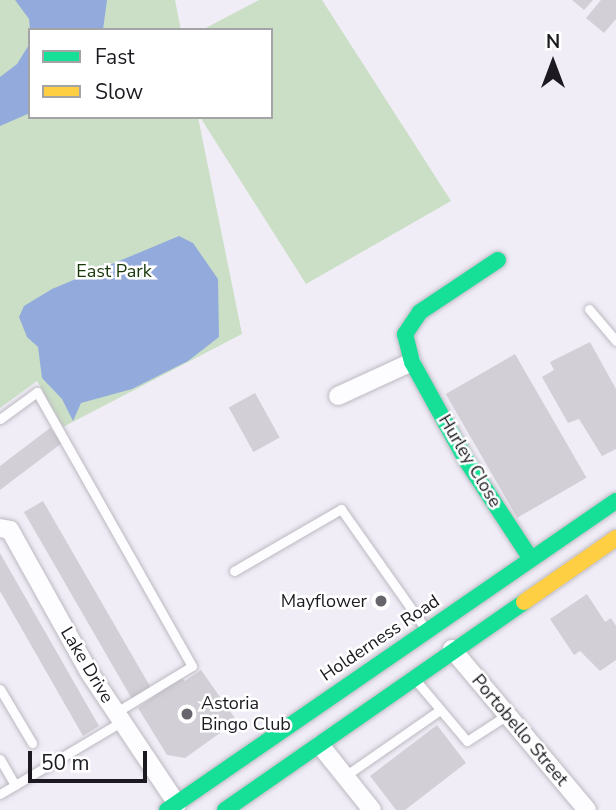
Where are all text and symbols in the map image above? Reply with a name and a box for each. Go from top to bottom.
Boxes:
legend [28,28,273,119]
north arrow [518,28,588,98]
text: N [546,29,560,55]
text: Fast [95,43,135,71]
text: Slow [95,78,143,106]
park label: East Park [76,260,152,282]
street label: Hurley Close [434,411,506,511]
place label: Mayflower [281,590,367,612]
street label: Holderness Road [316,590,444,686]
marker: Mayflower [373,593,389,609]
street label: Lake Drive [56,623,118,707]
street label: Portobello Street [467,670,573,790]
place label: Astoria Bingo Club [201,693,291,736]
marker: Astoria Bingo Club [179,706,195,722]
scale bar [32,736,150,780]
text: 50 m [41,749,90,777]

